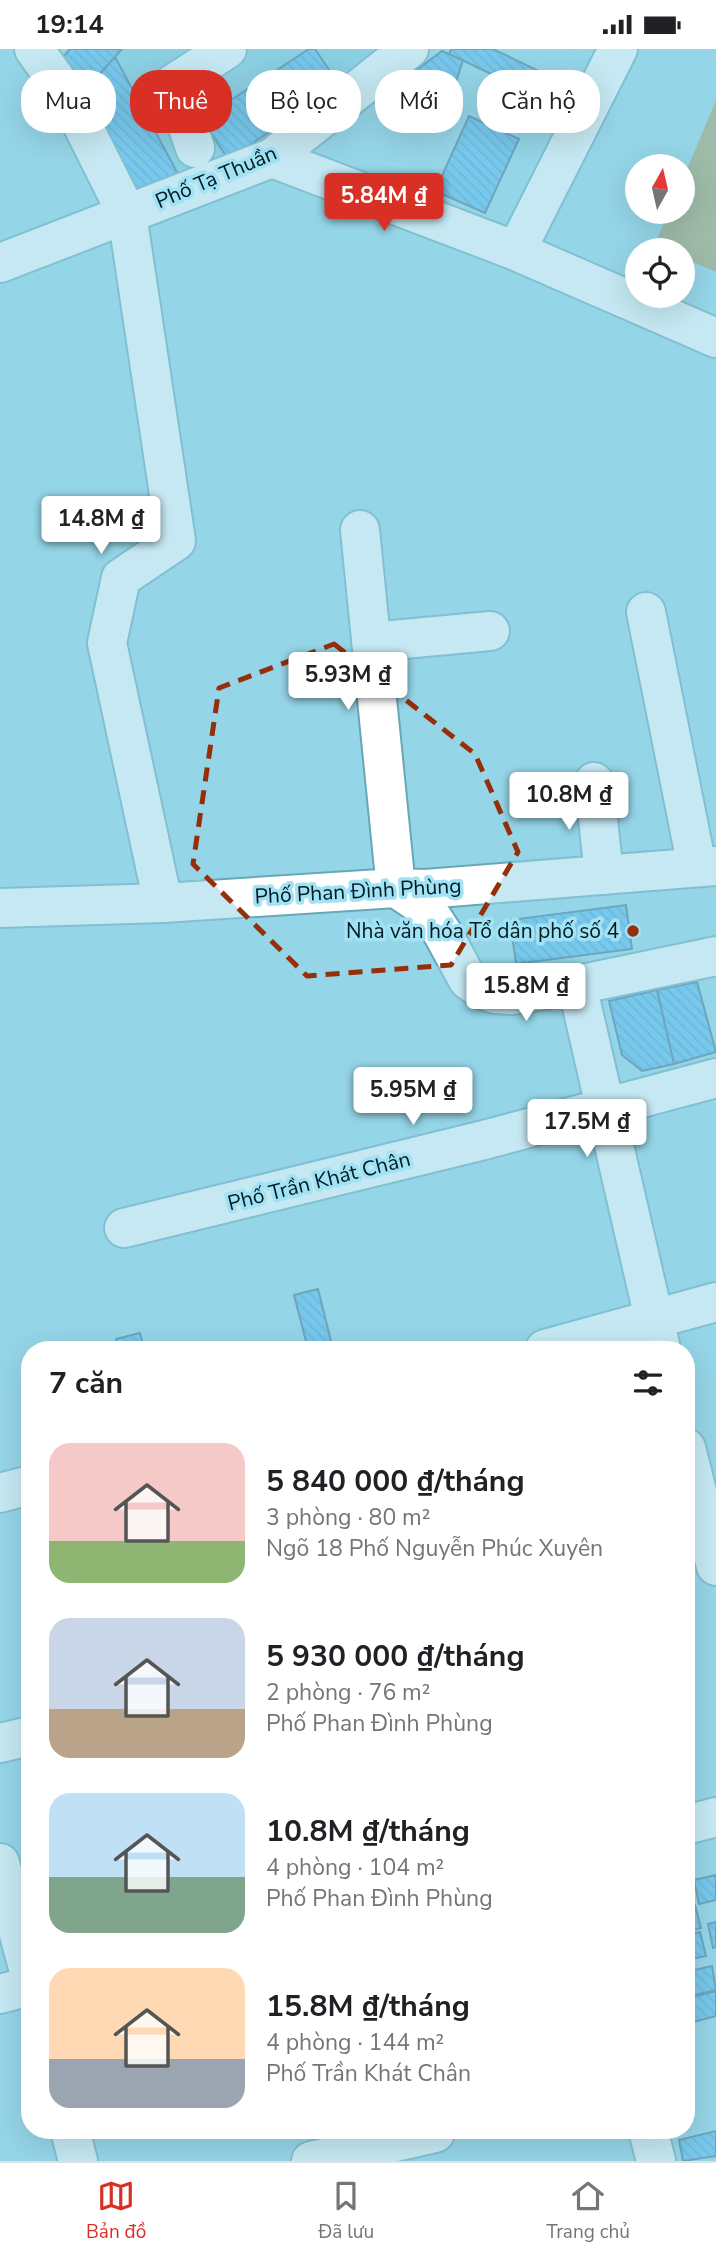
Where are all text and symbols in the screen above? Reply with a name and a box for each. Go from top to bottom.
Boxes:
text: 19:14 [35,7,104,42]
chip: Mua [21,70,116,133]
chip: Thuê [130,70,232,133]
chip: Bộ lọc [246,70,361,133]
chip: Mới [375,70,463,133]
chip: Căn hộ [477,70,600,133]
street label: Phố Tạ Thuần [151,139,281,215]
north arrow [625,154,695,224]
map controls [625,154,695,308]
pin: 5.84M ₫ [319,173,449,233]
text: 5.84M ₫ [340,180,428,211]
button: locate [625,238,695,308]
pin: 14.8M ₫ [36,497,166,556]
text: 14.8M ₫ [57,503,145,534]
pin: 5.93M ₫ [283,653,413,712]
text: 5.93M ₫ [304,659,392,690]
pin: 10.8M ₫ [504,773,634,832]
text: 10.8M ₫ [525,779,613,810]
street label: Phố Phan Đình Phùng [254,872,462,910]
place label: Nhà văn hóa Tổ dân phố số 4 [346,917,619,945]
marker: Nhà văn hóa Tổ dân phố số 4 [625,923,641,939]
pin: 15.8M ₫ [461,963,591,1023]
text: 15.8M ₫ [482,970,570,1001]
pin: 5.95M ₫ [348,1067,478,1127]
text: 5.95M ₫ [369,1074,457,1105]
pin: 17.5M ₫ [522,1099,652,1159]
text: 17.5M ₫ [543,1106,631,1137]
street label: Phố Trần Khát Chân [225,1145,413,1217]
text: 7 căn [49,1363,123,1404]
icon: filters [629,1364,667,1402]
text: 5 840 000 ₫/tháng [266,1461,525,1502]
icon: home [105,1471,189,1555]
text: 3 phòng · 80 m² [266,1502,431,1533]
text: Ngõ 18 Phố Nguyễn Phúc Xuyên [266,1533,603,1564]
text: 5 930 000 ₫/tháng [266,1636,525,1677]
icon: home [105,1646,189,1730]
text: 2 phòng · 76 m² [266,1677,431,1708]
text: Phố Phan Đình Phùng [266,1708,493,1739]
text: 10.8M ₫/tháng [266,1811,470,1852]
icon: home [105,1821,189,1905]
text: 4 phòng · 104 m² [266,1852,444,1883]
text: Phố Phan Đình Phùng [266,1883,493,1914]
text: 15.8M ₫/tháng [266,1986,470,2027]
icon: home [105,1996,189,2080]
text: 4 phòng · 144 m² [266,2027,444,2058]
text: Phố Trần Khát Chân [266,2058,471,2089]
tab: Bản đồ [86,2177,146,2245]
tab: Đã lưu [318,2177,374,2245]
tab: Trang chủ [546,2177,630,2245]

